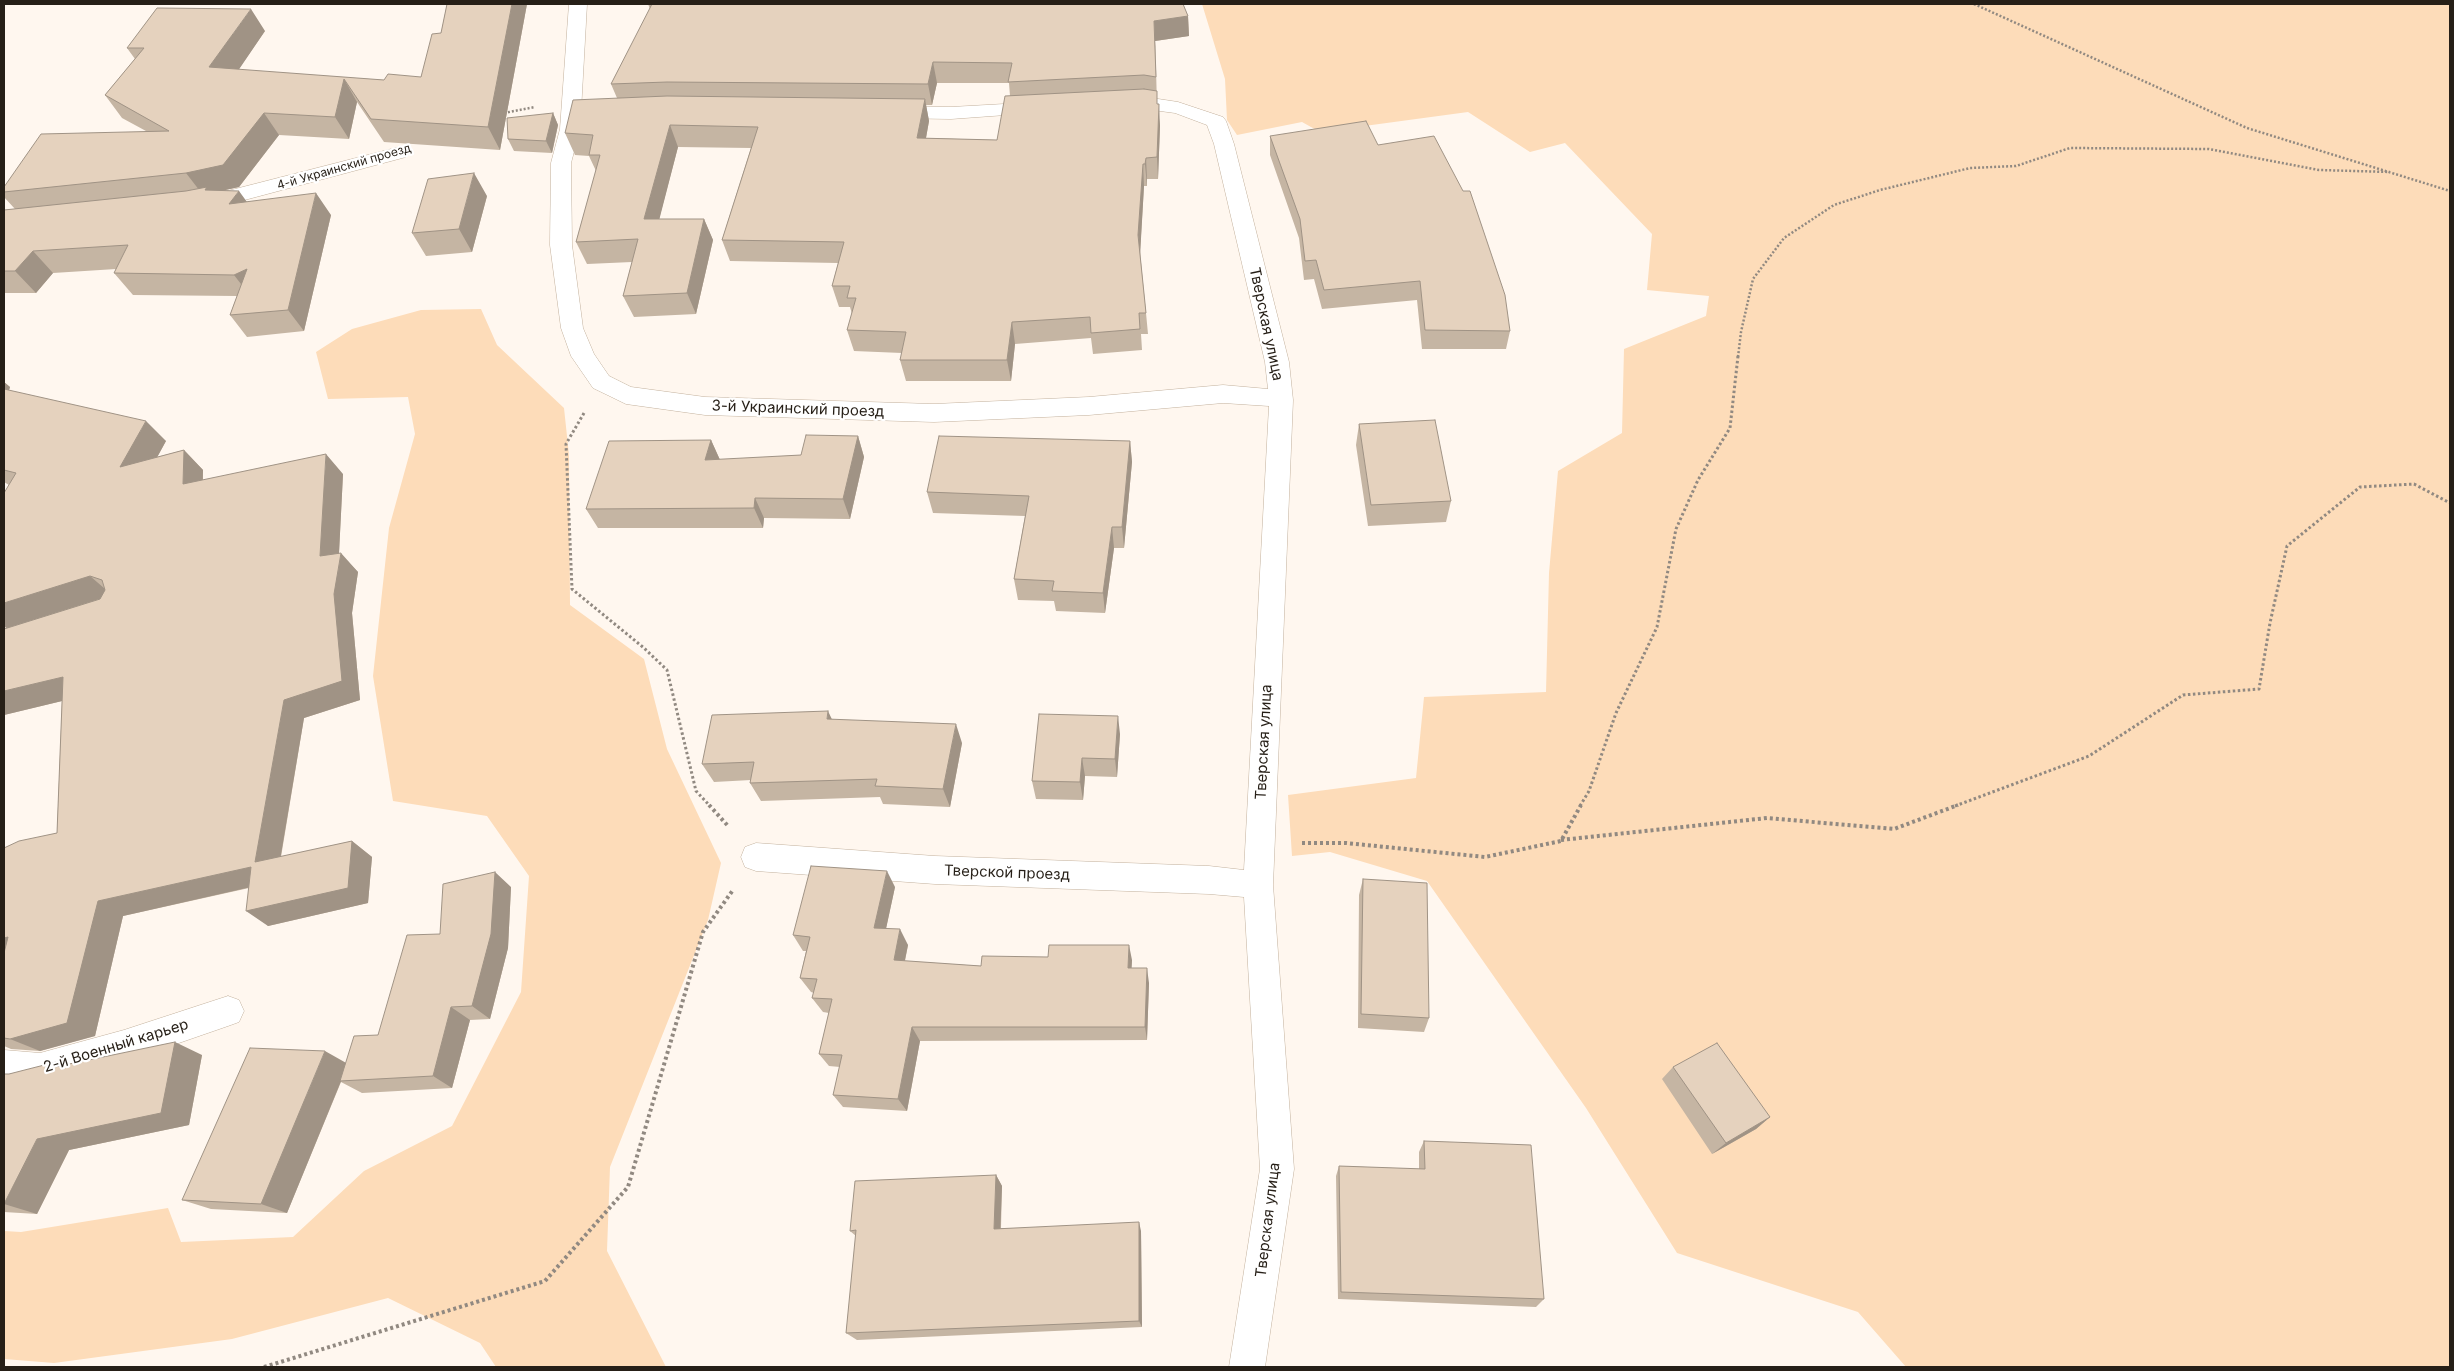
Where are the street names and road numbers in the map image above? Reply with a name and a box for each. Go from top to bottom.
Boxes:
street label: 4-й Украинский проезд [275,141,413,193]
street label: Тверская улица [1245,266,1287,382]
street label: 3-й Украинский проезд [711,397,885,421]
street label: Тверская улица [1252,684,1276,800]
street label: Тверской проезд [944,862,1070,884]
street label: 2-й Военный карьер [41,1015,191,1077]
street label: Тверская улица [1252,1162,1284,1278]

